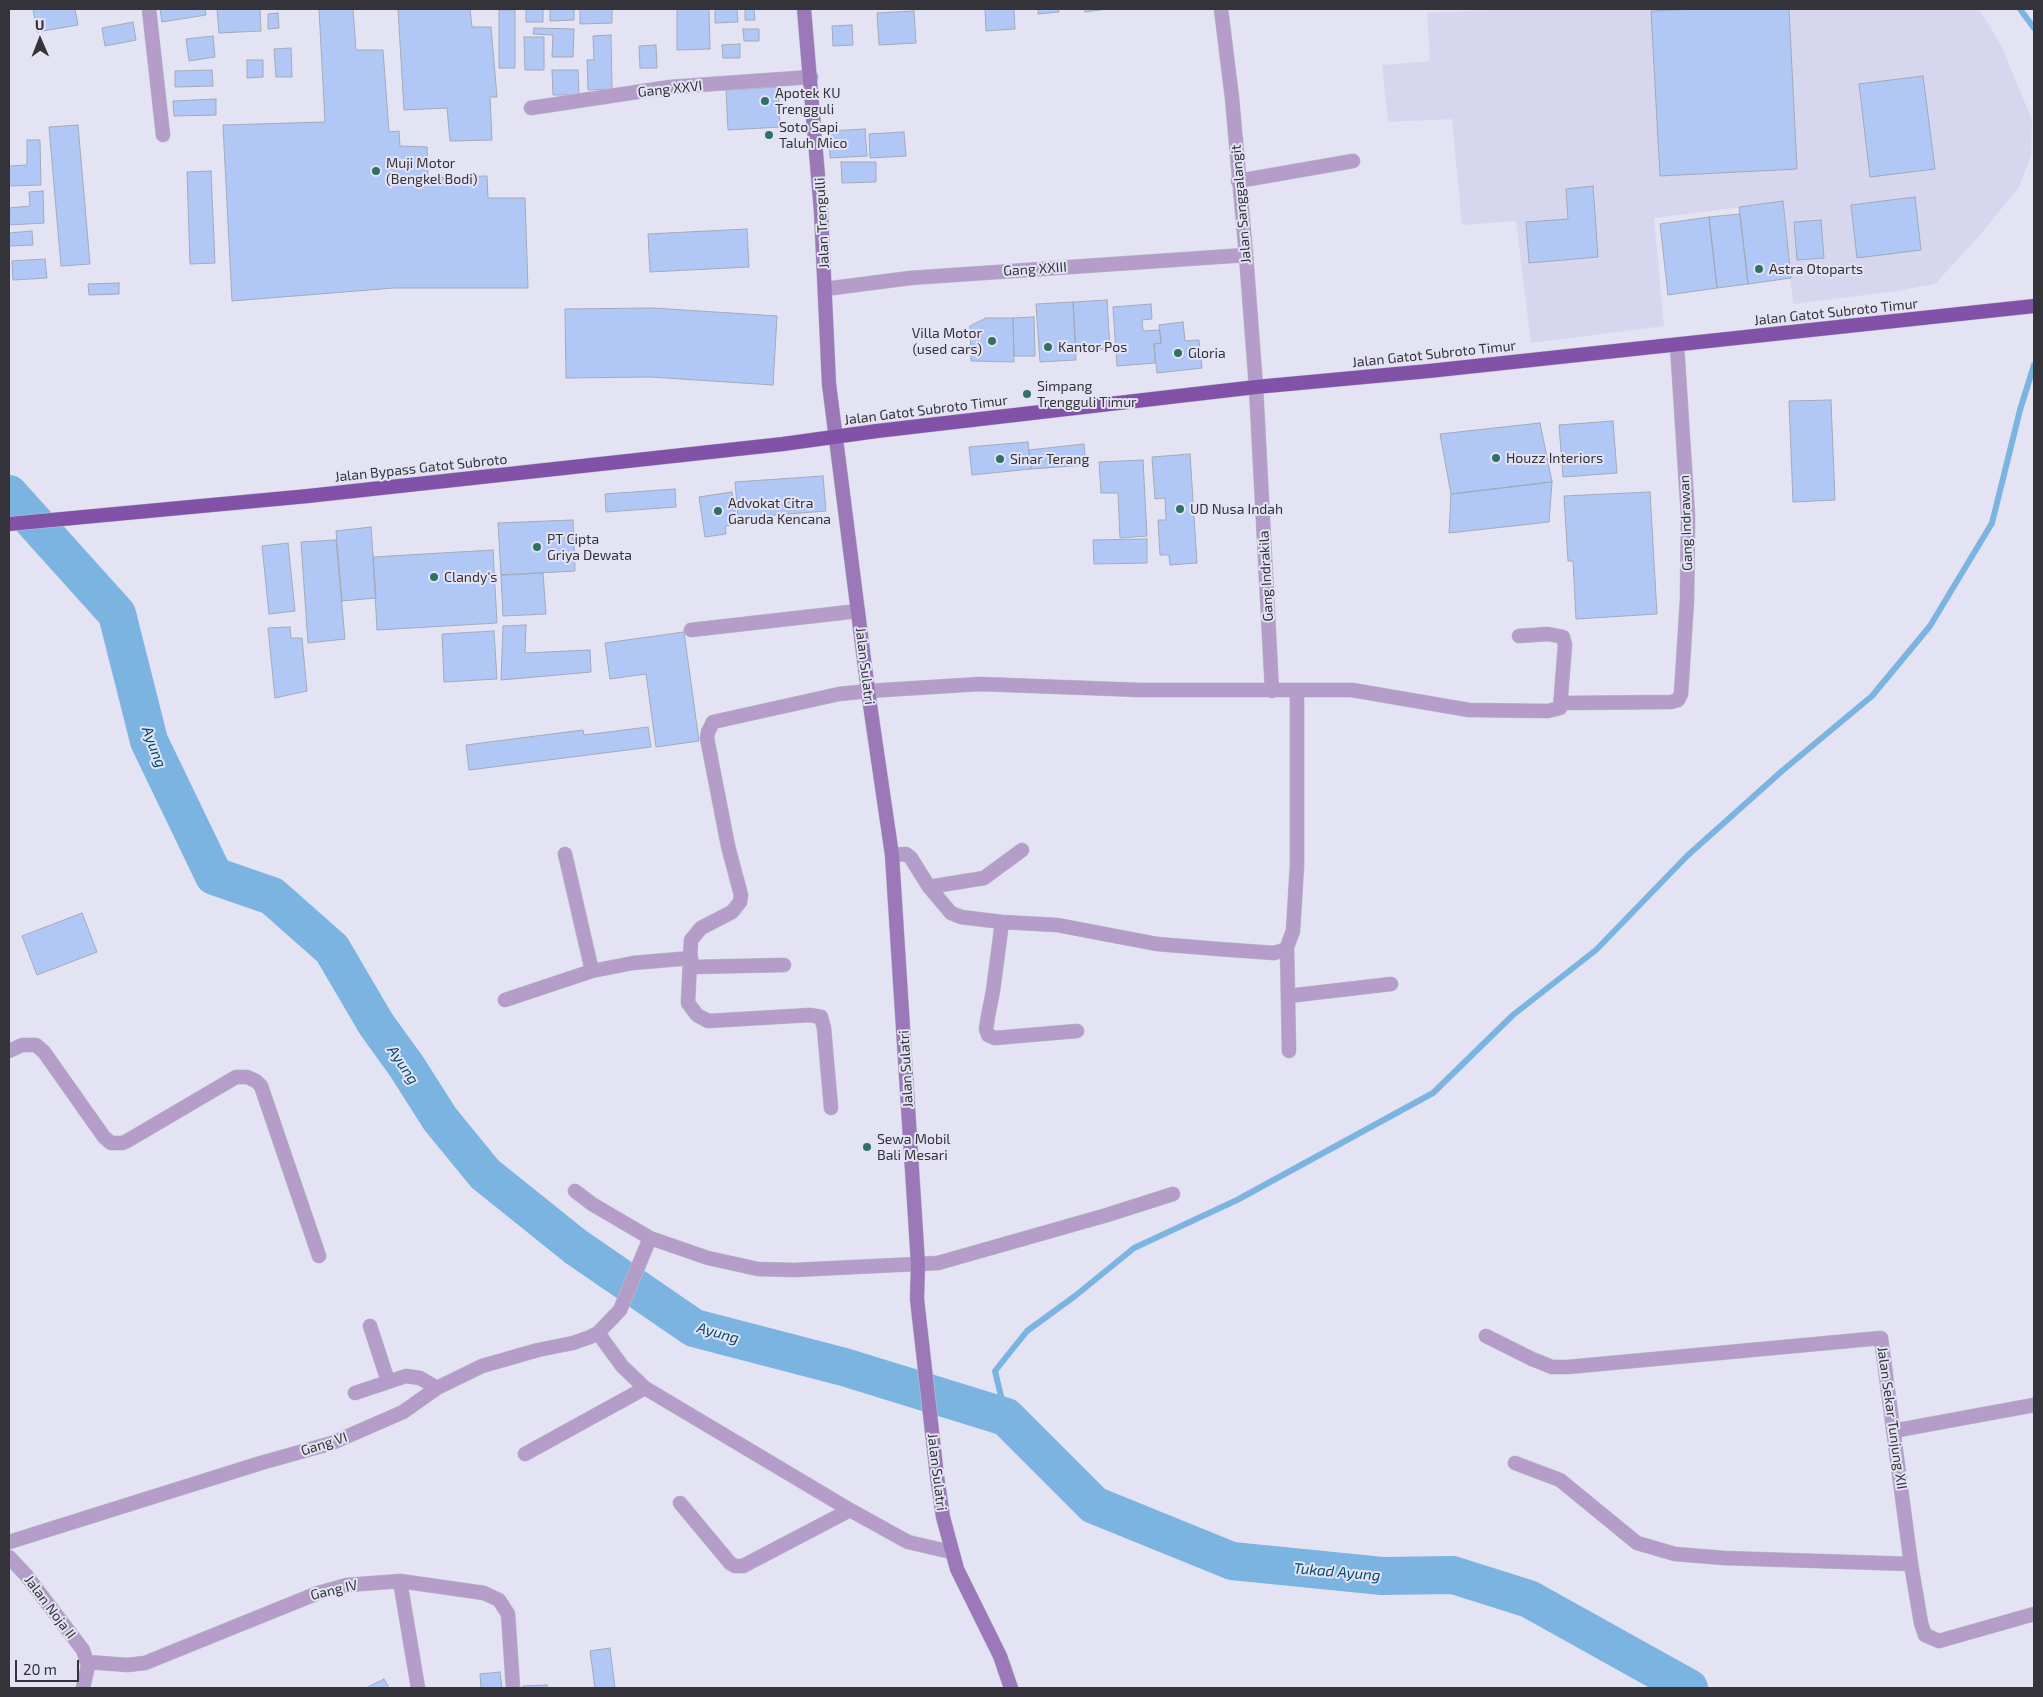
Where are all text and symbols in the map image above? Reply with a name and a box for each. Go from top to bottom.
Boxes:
north arrow [15,15,65,65]
text: U [35,16,45,33]
street label: Gang XXVI [637,77,703,101]
place label: Apotek KU Trengguli [775,85,840,118]
marker: Apotek KU Trengguli [759,95,771,107]
place label: Soto Sapi Taluh Mico [779,119,847,152]
marker: Soto Sapi Taluh Mico [763,129,775,141]
street label: Jalan Sanggalangit [1227,144,1255,264]
place label: Muji Motor (Bengkel Bodi) [386,155,477,188]
marker: Muji Motor (Bengkel Bodi) [370,165,382,177]
street label: Jalan Trengulli [811,177,833,269]
street label: Gang XXIII [1003,258,1067,280]
place label: Astra Otoparts [1769,261,1863,277]
marker: Astra Otoparts [1753,263,1765,275]
street label: Jalan Gatot Subroto Timur [1753,295,1919,329]
place label: Villa Motor (used cars) [912,325,982,358]
marker: Villa Motor (used cars) [986,335,998,347]
street label: Jalan Gatot Subroto Timur [1351,337,1517,371]
place label: Kantor Pos [1058,339,1127,355]
marker: Kantor Pos [1042,341,1054,353]
place label: Gloria [1188,345,1226,361]
marker: Gloria [1172,347,1184,359]
place label: Simpang Trengguli Timur [1037,378,1137,411]
marker: Simpang Trengguli Timur [1021,388,1033,400]
street label: Jalan Gatot Subroto Timur [843,392,1009,428]
place label: Houzz Interiors [1506,450,1603,466]
street label: Jalan Bypass Gatot Subroto [334,451,508,485]
place label: Sinar Terang [1010,451,1089,467]
marker: Houzz Interiors [1490,452,1502,464]
marker: Sinar Terang [994,453,1006,465]
street label: Gang Indrawan [1676,475,1696,571]
place label: Advokat Citra Garuda Kencana [728,495,831,528]
place label: UD Nusa Indah [1190,501,1283,517]
marker: UD Nusa Indah [1174,503,1186,515]
marker: Advokat Citra Garuda Kencana [712,505,724,517]
street label: Gang Indrakila [1255,530,1277,622]
place label: PT Cipta Griya Dewata [547,531,632,564]
marker: PT Cipta Griya Dewata [531,541,543,553]
place label: Clandy's [444,569,497,585]
marker: Clandy's [428,571,440,583]
street label: Jalan Sulatri [852,626,878,706]
water label: Ayung [138,724,170,770]
street label: Jalan Sulatri [896,1030,916,1108]
water label: Ayung [384,1042,422,1088]
place label: Sewa Mobil Bali Mesari [877,1131,951,1164]
marker: Sewa Mobil Bali Mesari [861,1141,873,1153]
water label: Ayung [695,1318,741,1348]
street label: Jalan Sekar Tunjung XII [1874,1346,1910,1490]
street label: Gang VI [299,1429,349,1459]
street label: Jalan Sulatri [924,1432,950,1512]
water label: Tukad Ayung [1293,1559,1381,1585]
street label: Jalan Noja II [21,1572,79,1642]
street label: Gang IV [309,1576,359,1604]
scale bar [18,1650,81,1682]
text: 20 m [23,1660,57,1678]

